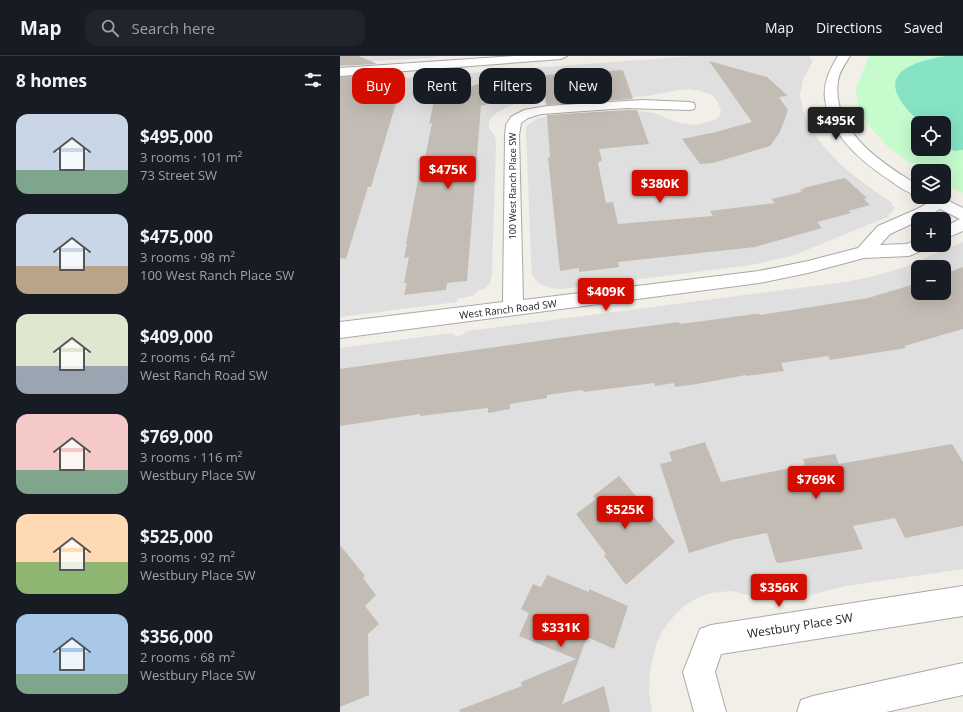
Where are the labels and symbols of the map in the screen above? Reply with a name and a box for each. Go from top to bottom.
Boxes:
pin: $495K [808,107,864,141]
street label: 100 West Ranch Place SW [506,132,519,239]
pin: $475K [420,156,476,190]
pin: $380K [632,170,688,204]
pin: $409K [578,278,634,312]
street label: West Ranch Road SW [458,296,558,322]
pin: $769K [788,466,844,500]
pin: $525K [597,496,653,530]
pin: $356K [751,574,807,608]
street label: Westbury Place SW [746,609,854,642]
pin: $331K [533,614,589,648]

